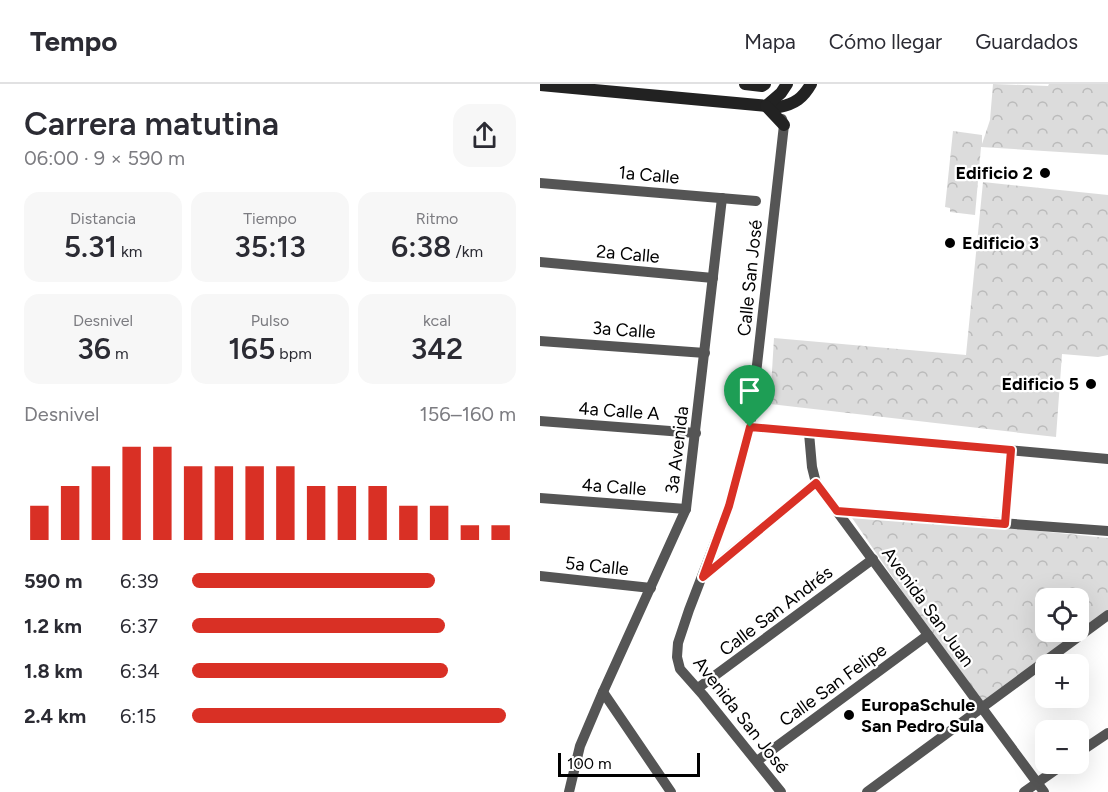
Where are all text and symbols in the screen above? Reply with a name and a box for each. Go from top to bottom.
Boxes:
text: Tempo [30,24,118,58]
text: Mapa [744,29,796,54]
text: Cómo llegar [829,29,942,54]
text: Guardados [975,29,1078,54]
text: Carrera matutina [24,104,279,143]
button: share [453,104,516,167]
text: 06:00 · 9 × 590 m [24,146,185,170]
street label: 1a Calle [618,161,680,189]
place label: Edificio 2 [955,162,1033,184]
marker: Edificio 2 [1038,166,1052,180]
text: Distancia [70,209,136,228]
text: Tiempo [243,209,297,228]
text: Ritmo [416,209,458,228]
street label: Calle San José [733,219,767,337]
text: 5.31 [64,228,117,265]
text: 35:13 [234,228,306,265]
text: 6:38 [391,228,452,265]
place label: Edificio 3 [962,232,1039,254]
marker: Edificio 3 [943,236,957,250]
street label: 2a Calle [595,240,661,268]
text: km [117,242,142,261]
text: /km [452,242,483,261]
text: Desnivel [73,311,133,330]
text: Pulso [251,311,289,330]
text: kcal [423,311,451,330]
street label: 3a Calle [592,317,657,343]
text: 36 [77,330,111,367]
text: 165 [228,330,275,367]
text: 342 [411,330,463,367]
text: m [111,344,129,363]
text: bpm [275,344,312,363]
pin [724,365,775,427]
place label: Edificio 5 [1001,373,1079,395]
icon: arrive [733,374,766,407]
marker: Edificio 5 [1084,377,1098,391]
street label: 4a Calle A [578,397,660,425]
text: Desnivel [24,402,99,426]
text: 156–160 m [420,402,516,426]
street label: 3a Avenida [661,405,693,495]
street label: 4a Calle [581,474,647,500]
street label: Avenida San Juan [877,543,979,671]
street label: 5a Calle [564,552,630,580]
street label: Calle San Andrés [715,561,837,661]
text: 590 m [24,569,82,593]
text: 6:39 [120,569,159,593]
map controls [1035,588,1089,774]
button: locate [1035,588,1089,642]
text: 1.2 km [24,614,82,638]
text: 6:37 [120,614,158,638]
street label: Calle San Felipe [775,639,891,731]
street label: Avenida San José [689,652,793,778]
button: + [1035,654,1089,708]
text: 1.8 km [24,659,83,683]
text: 6:34 [120,659,160,683]
place label: EuropaSchule San Pedro Sula [861,694,984,737]
text: 2.4 km [24,704,86,728]
text: 6:15 [120,704,156,728]
marker: EuropaSchule San Pedro Sula [842,708,856,722]
button: − [1035,720,1089,774]
scale bar [558,750,700,778]
text: 100 m [567,754,612,773]

